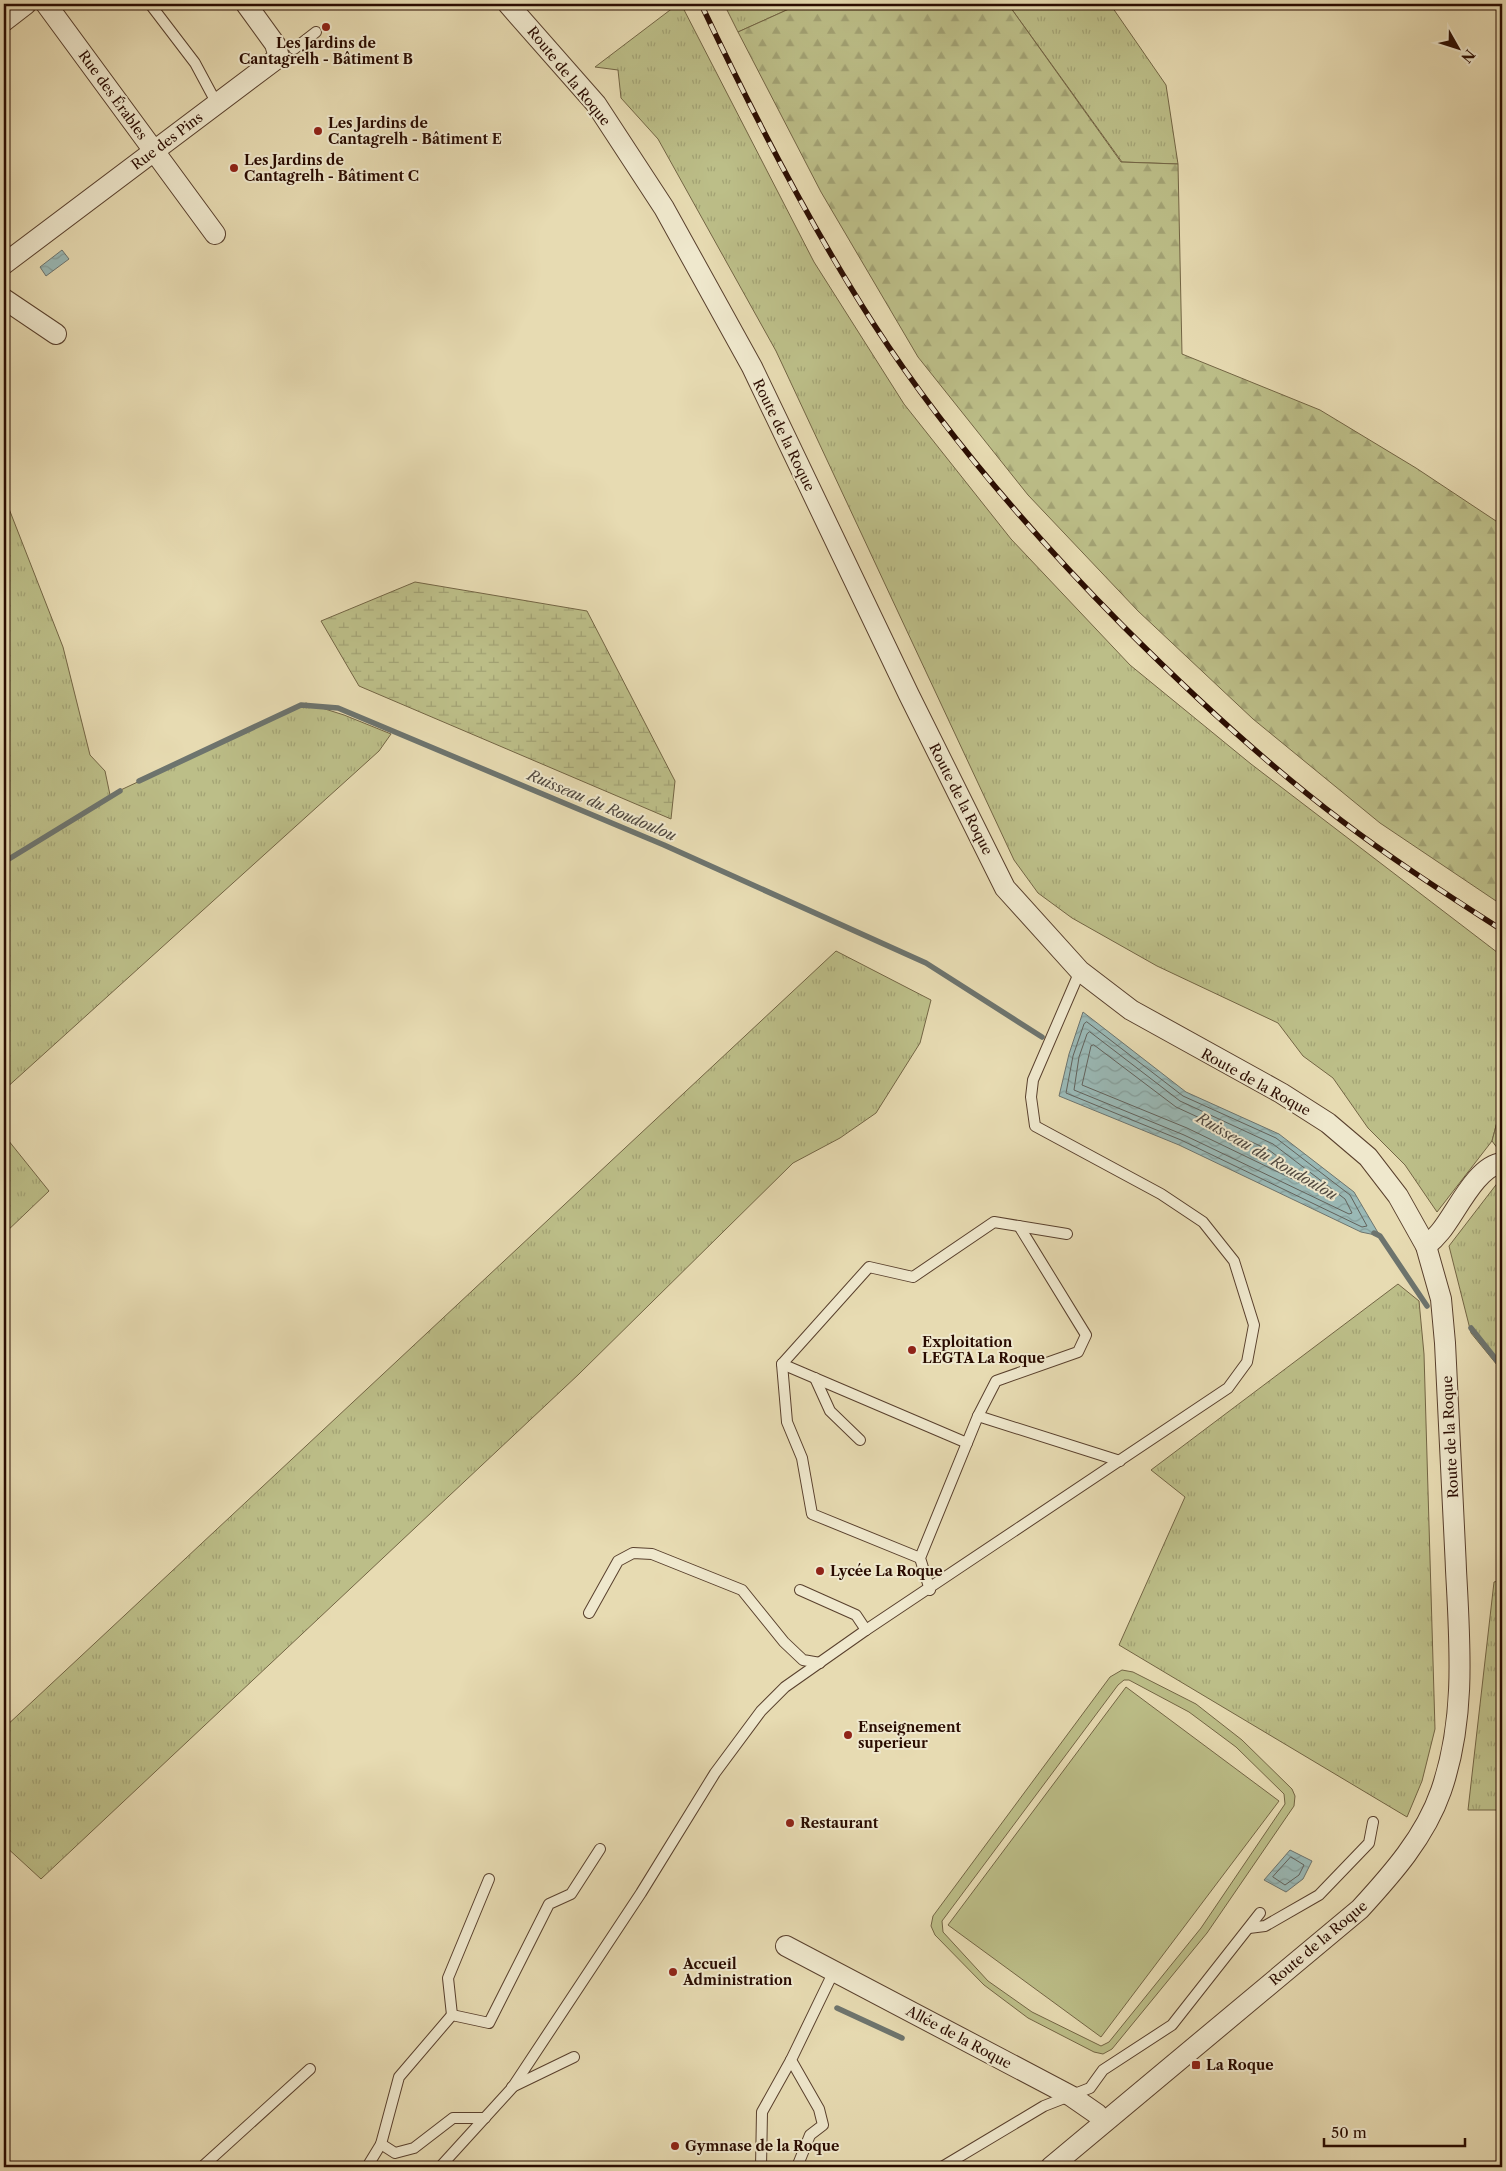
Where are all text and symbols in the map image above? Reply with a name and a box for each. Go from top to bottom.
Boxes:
marker: Les Jardins de Cantagrelh - Bâtiment B [320,21,332,33]
north arrow [1434,22,1484,72]
street label: Route de la Roque [523,23,615,129]
place label: Les Jardins de Cantagrelh - Bâtiment B [239,34,413,68]
text: N [1457,46,1479,67]
street label: Rue des Érables [75,47,151,143]
street label: Rue des Pins [128,108,206,174]
place label: Les Jardins de Cantagrelh - Bâtiment E [328,114,502,148]
marker: Les Jardins de Cantagrelh - Bâtiment E [312,125,324,137]
place label: Les Jardins de Cantagrelh - Bâtiment C [244,151,419,185]
marker: Les Jardins de Cantagrelh - Bâtiment C [228,162,240,174]
street label: Route de la Roque [749,376,819,494]
street label: Route de la Roque [925,740,997,858]
water label: Ruisseau du Roudoulou [524,765,679,845]
street label: Route de la Roque [1198,1044,1314,1120]
water label: Ruisseau du Roudoulou [1192,1107,1341,1204]
place label: Exploitation LEGTA La Roque [922,1333,1045,1367]
marker: Exploitation LEGTA La Roque [906,1344,918,1356]
street label: Route de la Roque [1438,1375,1462,1499]
place label: Lycée La Roque [830,1562,943,1580]
marker: Lycée La Roque [814,1565,826,1577]
place label: Enseignement superieur [858,1718,962,1752]
marker: Enseignement superieur [842,1729,854,1741]
place label: Restaurant [800,1814,879,1832]
marker: Restaurant [784,1817,796,1829]
street label: Route de la Roque [1265,1897,1371,1989]
place label: Accueil Administration [682,1955,793,1989]
marker: Accueil Administration [667,1966,679,1978]
street label: Allée de la Roque [902,2001,1015,2072]
place label: La Roque [1206,2056,1274,2074]
marker: La Roque [1190,2059,1202,2071]
scale bar [1324,2116,1465,2148]
text: 50 m [1331,2123,1367,2142]
place label: Gymnase de la Roque [685,2137,839,2155]
marker: Gymnase de la Roque [669,2140,681,2152]

